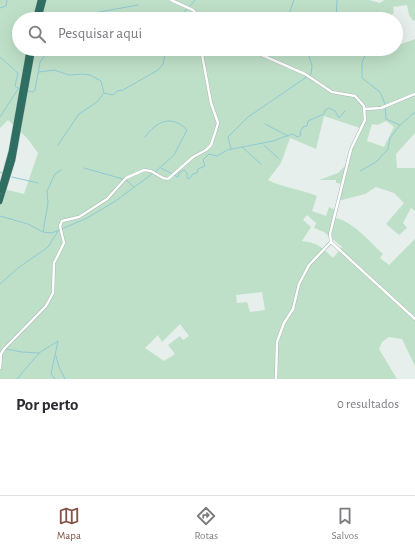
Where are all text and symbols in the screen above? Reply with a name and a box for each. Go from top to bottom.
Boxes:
search box [12,12,403,56]
icon: search [26,23,48,45]
text: Pesquisar aqui [58,26,142,41]
text: Por perto [16,396,79,413]
text: 0 resultados [337,398,399,411]
tab: Mapa [57,505,81,542]
tab: Rotas [194,505,218,542]
tab: Salvos [332,505,358,542]

